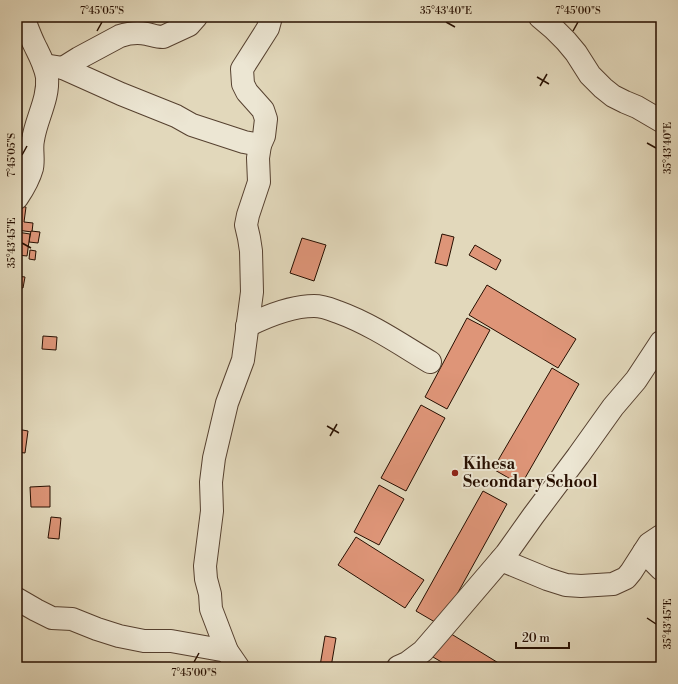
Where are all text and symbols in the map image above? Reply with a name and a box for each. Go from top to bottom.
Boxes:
text: 7°45'05"S [80,5,124,17]
text: 35°43'40"E [420,5,472,17]
text: 7°45'00"S [555,5,601,17]
text: 35°43'40"E [662,122,674,174]
text: 7°45'05"S [6,133,18,177]
text: 35°43'45"E [6,218,18,268]
place label: Kihesa Secondary School [463,454,598,492]
marker: Kihesa Secondary School [450,468,460,478]
text: 35°43'45"E [662,599,674,649]
scale bar [516,624,569,650]
text: 20 m [522,631,550,646]
text: 7°45'00"S [171,667,217,679]

